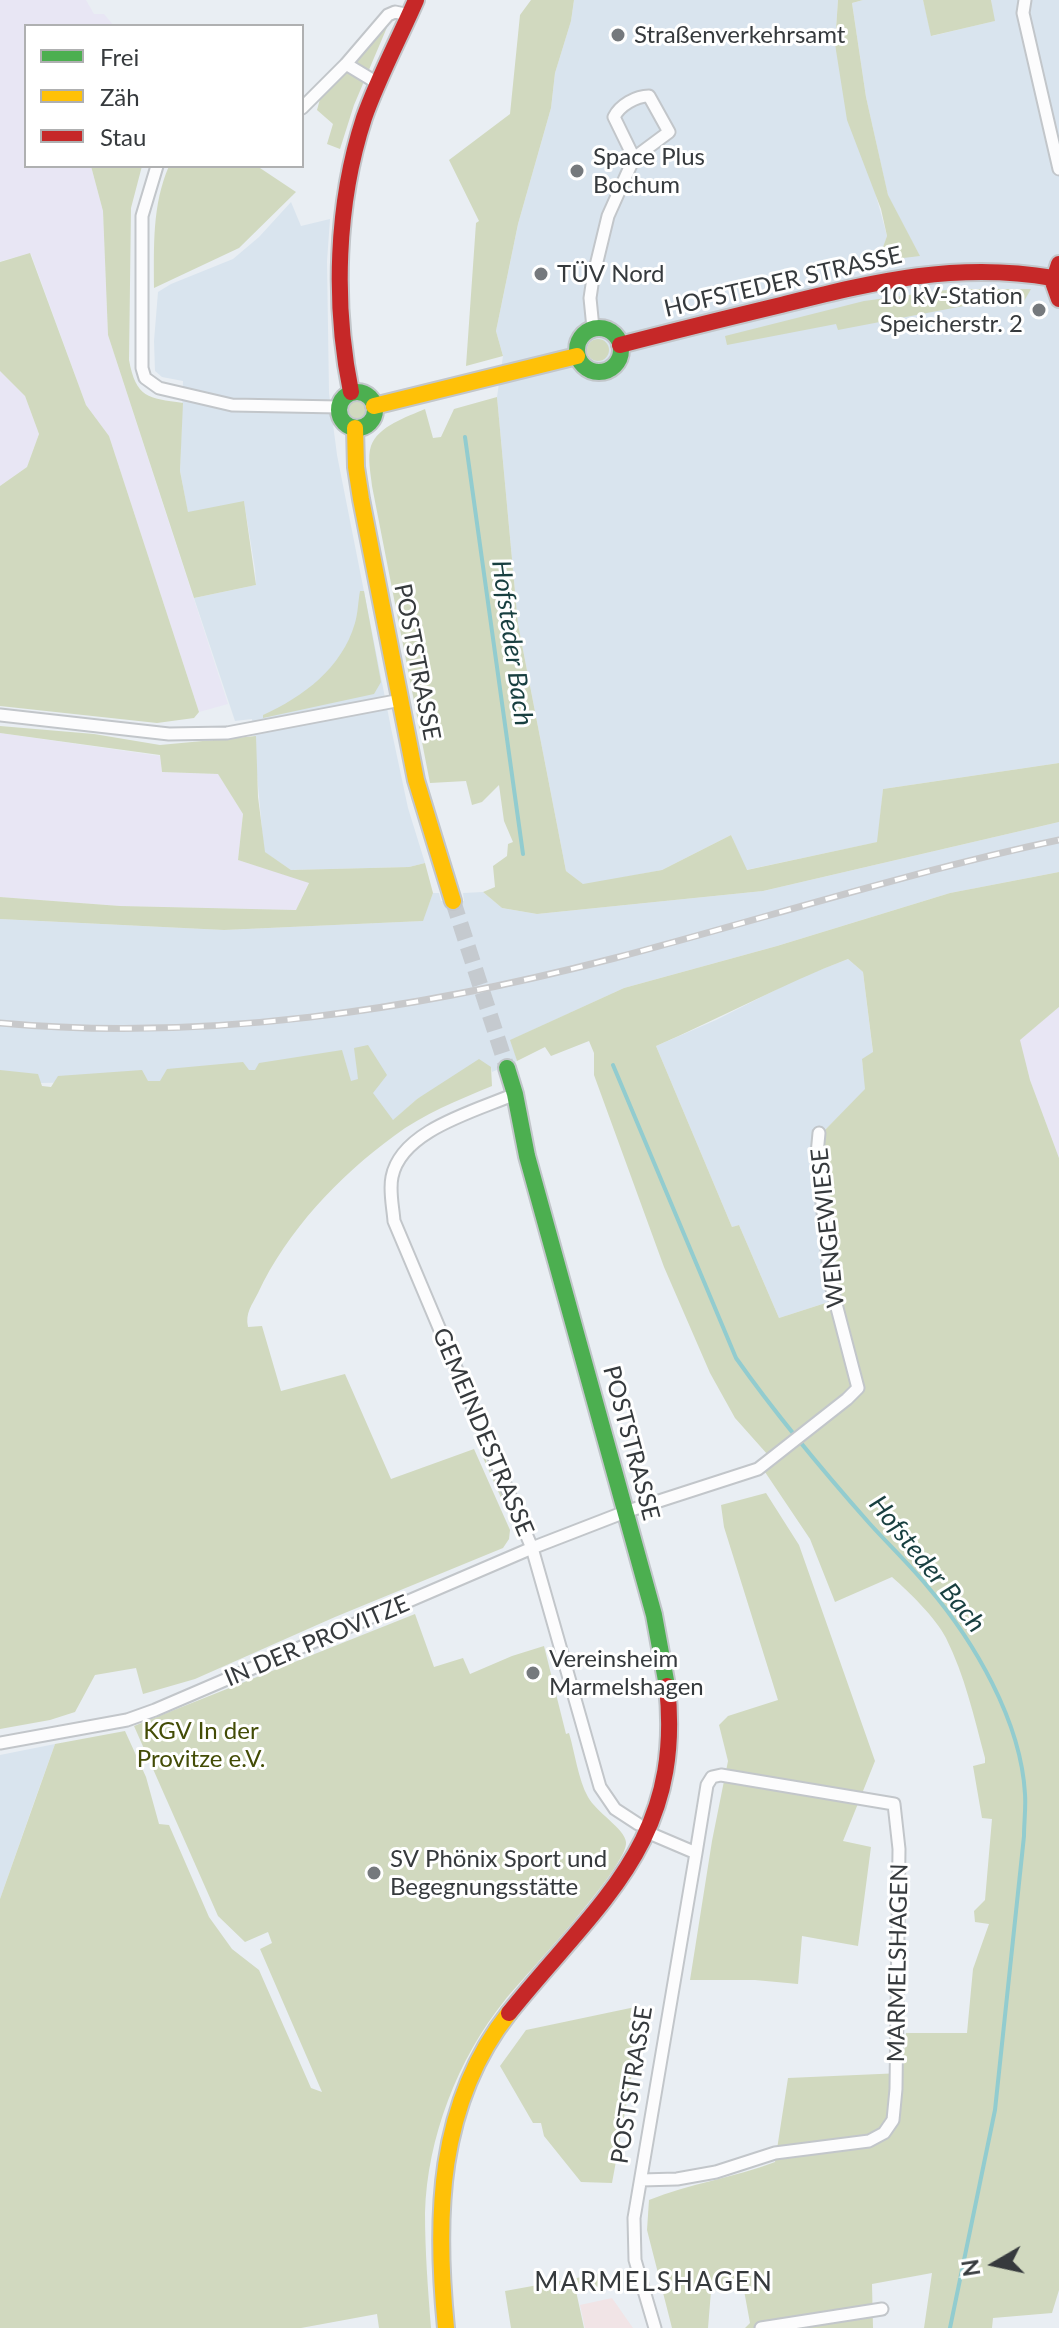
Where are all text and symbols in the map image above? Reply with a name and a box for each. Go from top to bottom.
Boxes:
place label: Straßenverkehrsamt [634,21,845,49]
legend [24,24,304,168]
marker: Straßenverkehrsamt [609,26,627,44]
text: Frei [100,42,139,71]
text: Zäh [100,82,140,111]
text: Stau [100,122,146,151]
place label: Space Plus Bochum [593,143,705,199]
marker: Space Plus Bochum [568,162,586,180]
street label: HOFSTEDER STRASSE [661,241,905,323]
place label: TÜV Nord [557,260,664,288]
marker: TÜV Nord [532,265,550,283]
place label: 10 kV-Station Speicherstr. 2 [879,282,1023,338]
marker: 10 kV-Station Speicherstr. 2 [1030,301,1048,319]
water label: Hofsteder Bach [485,558,539,728]
street label: POSTSTRASSE [388,581,446,743]
street label: WENGEWIESE [805,1147,851,1309]
street label: GEMEINDESTRASSE [426,1324,540,1540]
street label: POSTSTRASSE [596,1362,666,1524]
water label: Hofsteder Bach [862,1489,992,1639]
street label: IN DER PROVITZE [220,1589,414,1693]
place label: Vereinsheim Marmelshagen [549,1645,704,1701]
marker: Vereinsheim Marmelshagen [524,1664,542,1682]
park label: KGV In der Provitze e.V. [137,1717,265,1773]
place label: SV Phönix Sport und Begegnungsstätte [390,1845,607,1901]
street label: MARMELSHAGEN [882,1863,914,2063]
marker: SV Phönix Sport und Begegnungsstätte [365,1864,383,1882]
street label: POSTSTRASSE [605,2004,659,2166]
north arrow [955,2224,1035,2304]
text: N [956,2257,985,2278]
district label: MARMELSHAGEN [534,2267,774,2299]

